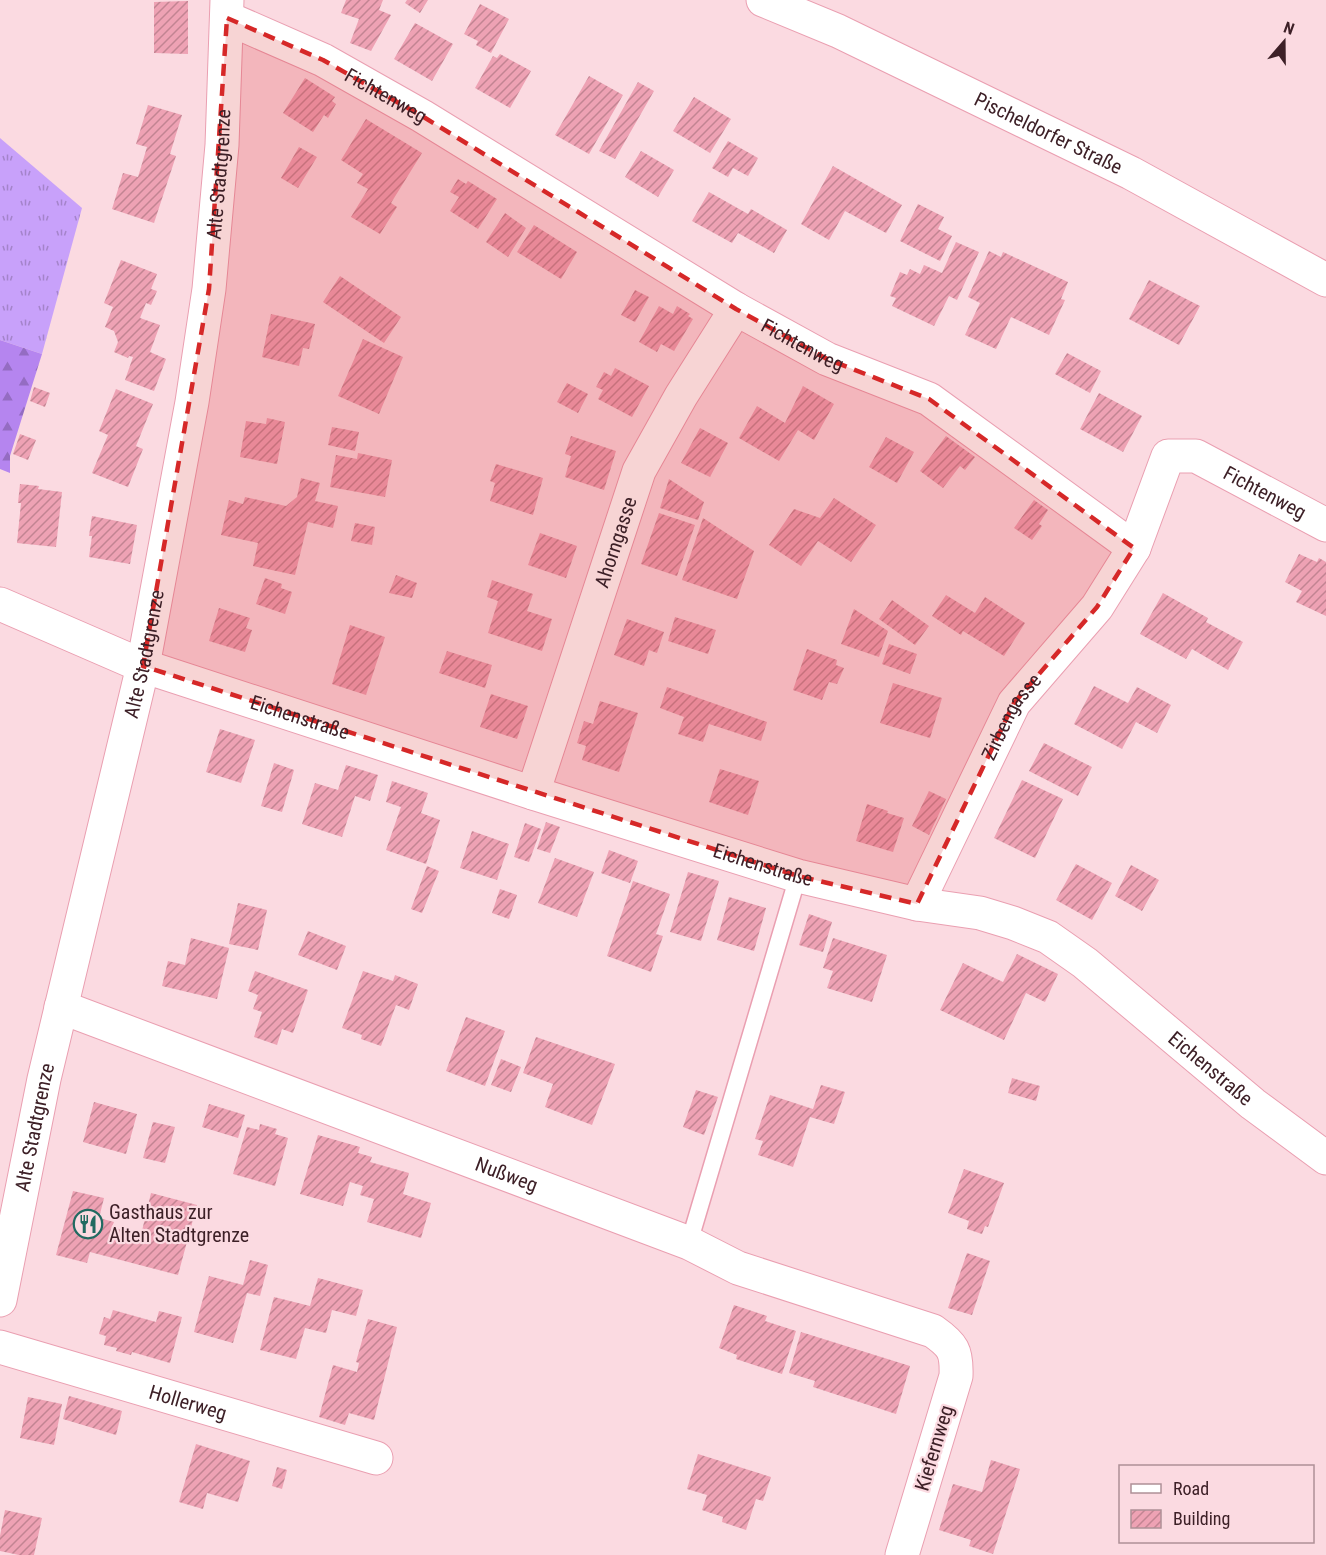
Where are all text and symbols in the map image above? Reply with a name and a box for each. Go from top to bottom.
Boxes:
north arrow [1254,12,1314,72]
text: N [1281,18,1297,39]
street label: Fichtenweg [341,63,431,128]
street label: Pischeldorfer Straße [971,87,1126,179]
street label: Alte Stadtgrenze [202,109,235,240]
street label: Fichtenweg [757,313,847,376]
street label: Fichtenweg [1219,461,1310,524]
street label: Ahorngasse [589,494,642,591]
street label: Alte Stadtgrenze [119,588,169,721]
street label: Zirbengasse [976,668,1046,764]
street label: Eichenstraße [247,690,353,744]
street label: Eichenstraße [710,838,815,891]
street label: Eichenstraße [1164,1026,1258,1111]
street label: Alte Stadtgrenze [10,1061,59,1194]
street label: Nußweg [472,1152,541,1197]
place label: Gasthaus zur Alten Stadtgrenze [109,1200,249,1247]
restaurant icon: Gasthaus zur Alten Stadtgrenze [72,1208,104,1240]
street label: Hollerweg [146,1380,230,1425]
street label: Kiefernweg [910,1402,958,1494]
legend [1119,1465,1314,1543]
text: Road [1173,1478,1209,1499]
text: Building [1173,1508,1230,1529]

